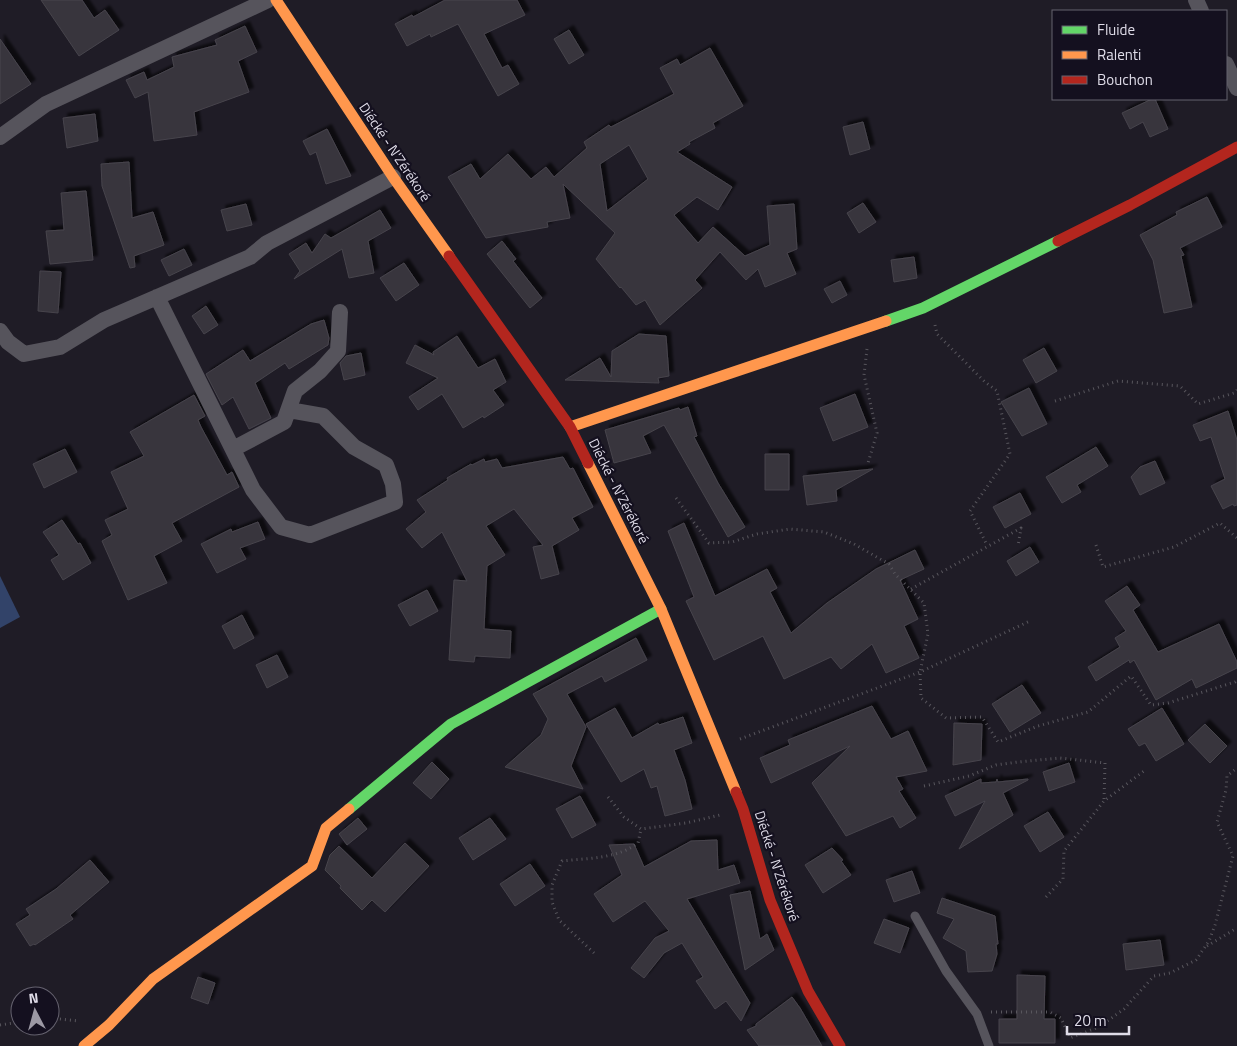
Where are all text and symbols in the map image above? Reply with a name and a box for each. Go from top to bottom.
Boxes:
legend [1052,10,1227,100]
text: Fluide [1097,18,1135,41]
text: Ralenti [1097,43,1141,66]
text: Bouchon [1097,68,1153,91]
street label: Diécké - N'Zérékoré [354,98,436,205]
street label: Diécké - N'Zérékoré [584,435,655,547]
street label: Diécké - N'Zérékoré [750,808,805,924]
north arrow [10,986,60,1036]
text: N [28,987,40,1009]
scale bar [1067,1004,1130,1036]
text: 20 m [1074,1009,1107,1032]

